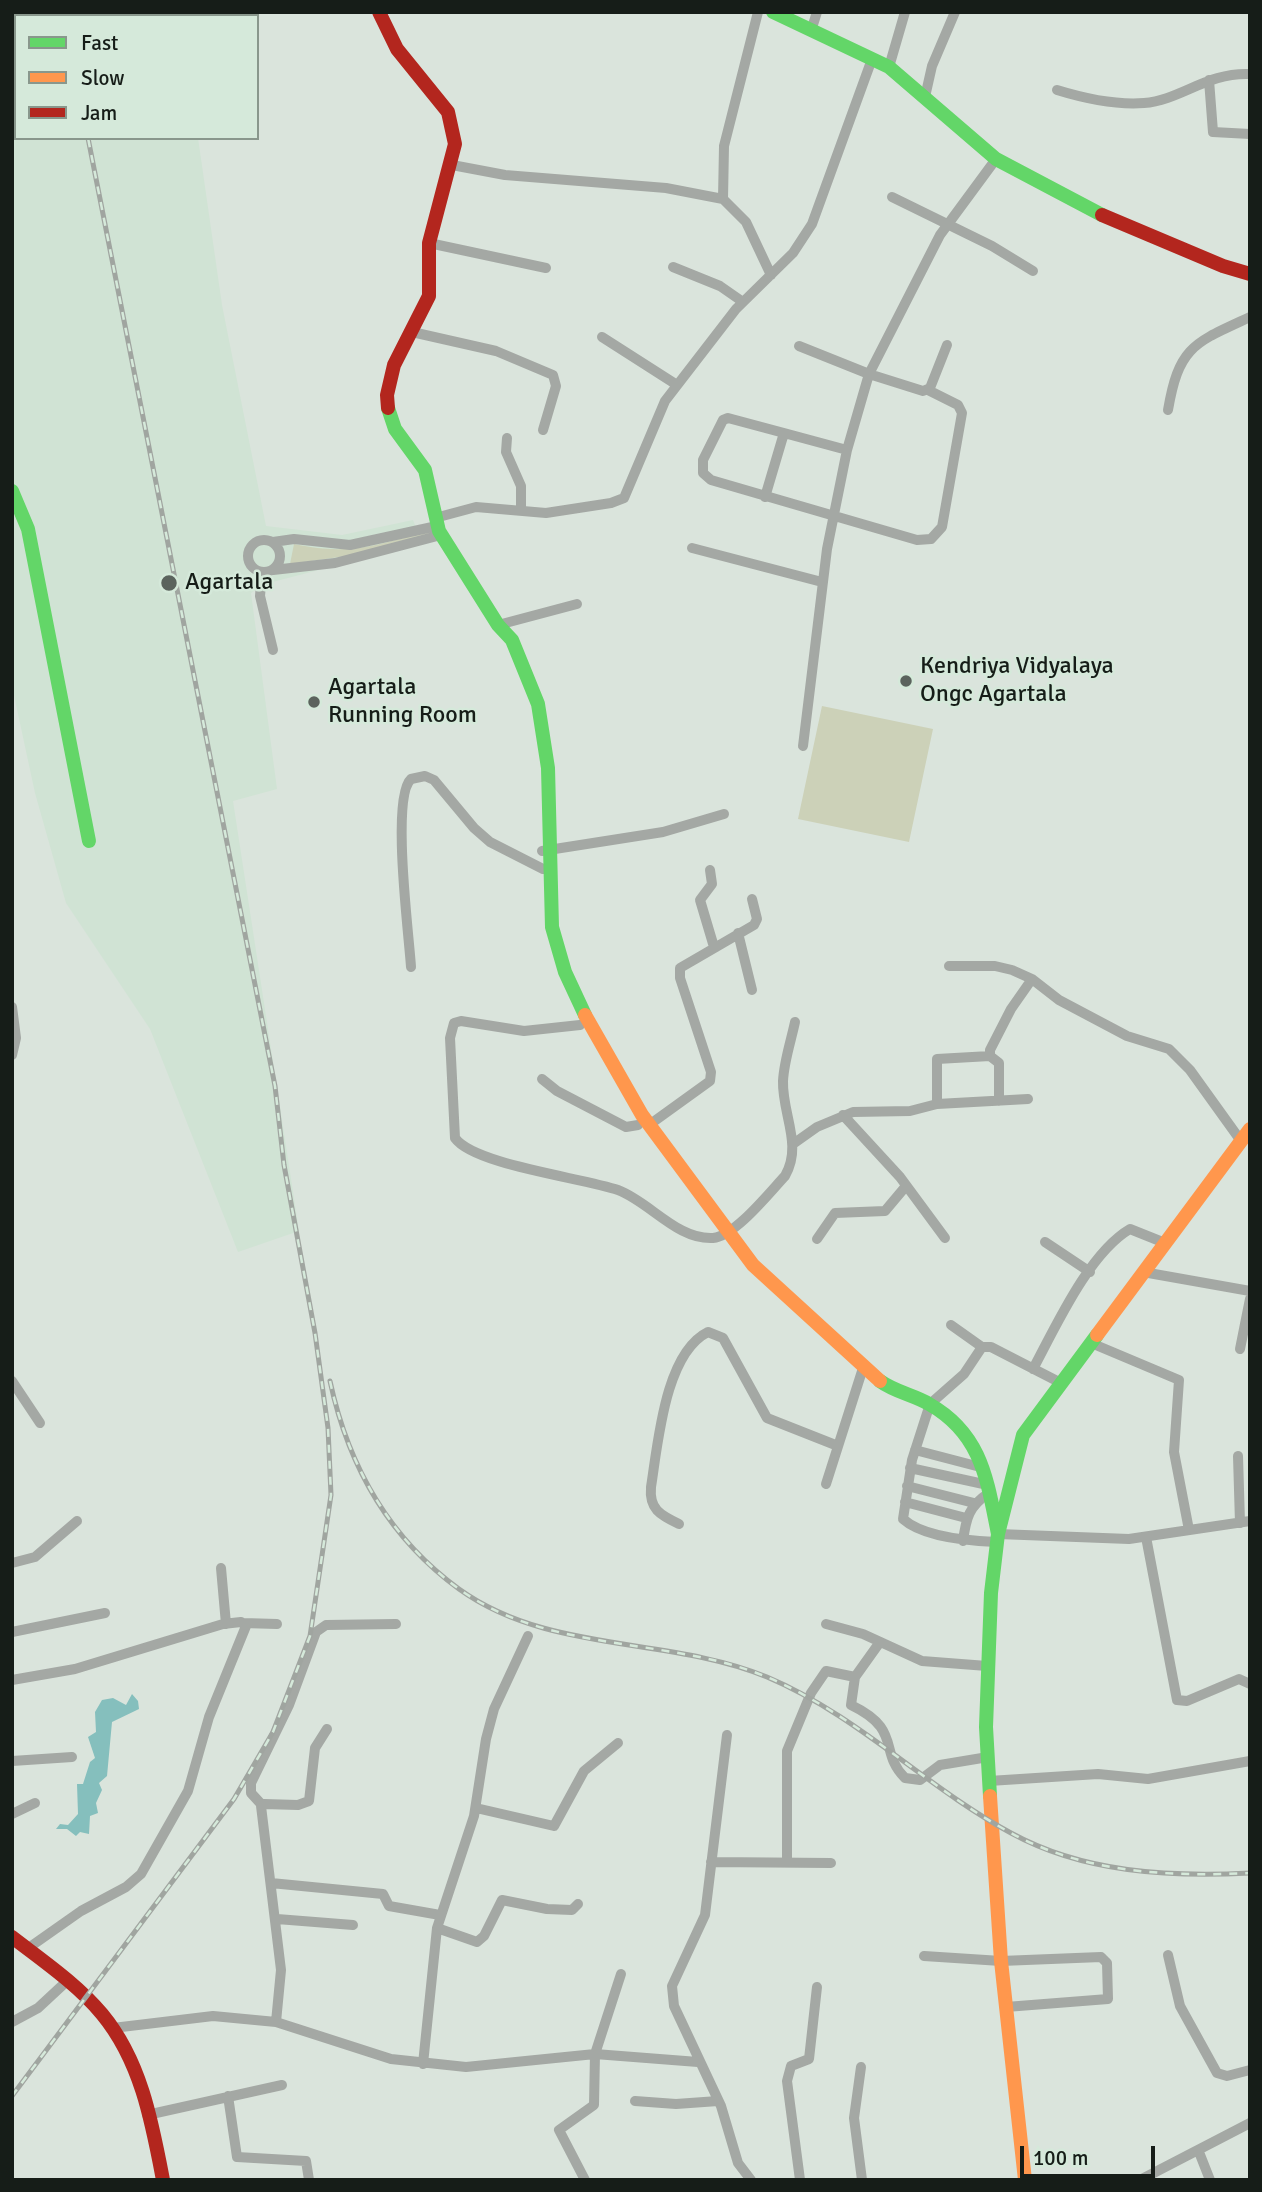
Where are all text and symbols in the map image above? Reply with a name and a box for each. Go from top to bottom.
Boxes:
legend [14,14,259,140]
text: Fast [81,30,118,56]
text: Slow [81,65,125,91]
text: Jam [81,100,117,126]
place label: Agartala [185,569,273,597]
marker: Agartala [159,573,179,593]
place label: Kendriya Vidyalaya Ongc Agartala [920,653,1114,709]
marker: Kendriya Vidyalaya Ongc Agartala [898,673,914,689]
place label: Agartala Running Room [328,674,477,730]
marker: Agartala Running Room [306,694,322,710]
scale bar [1024,2132,1159,2176]
text: 100 m [1033,2145,1088,2171]

